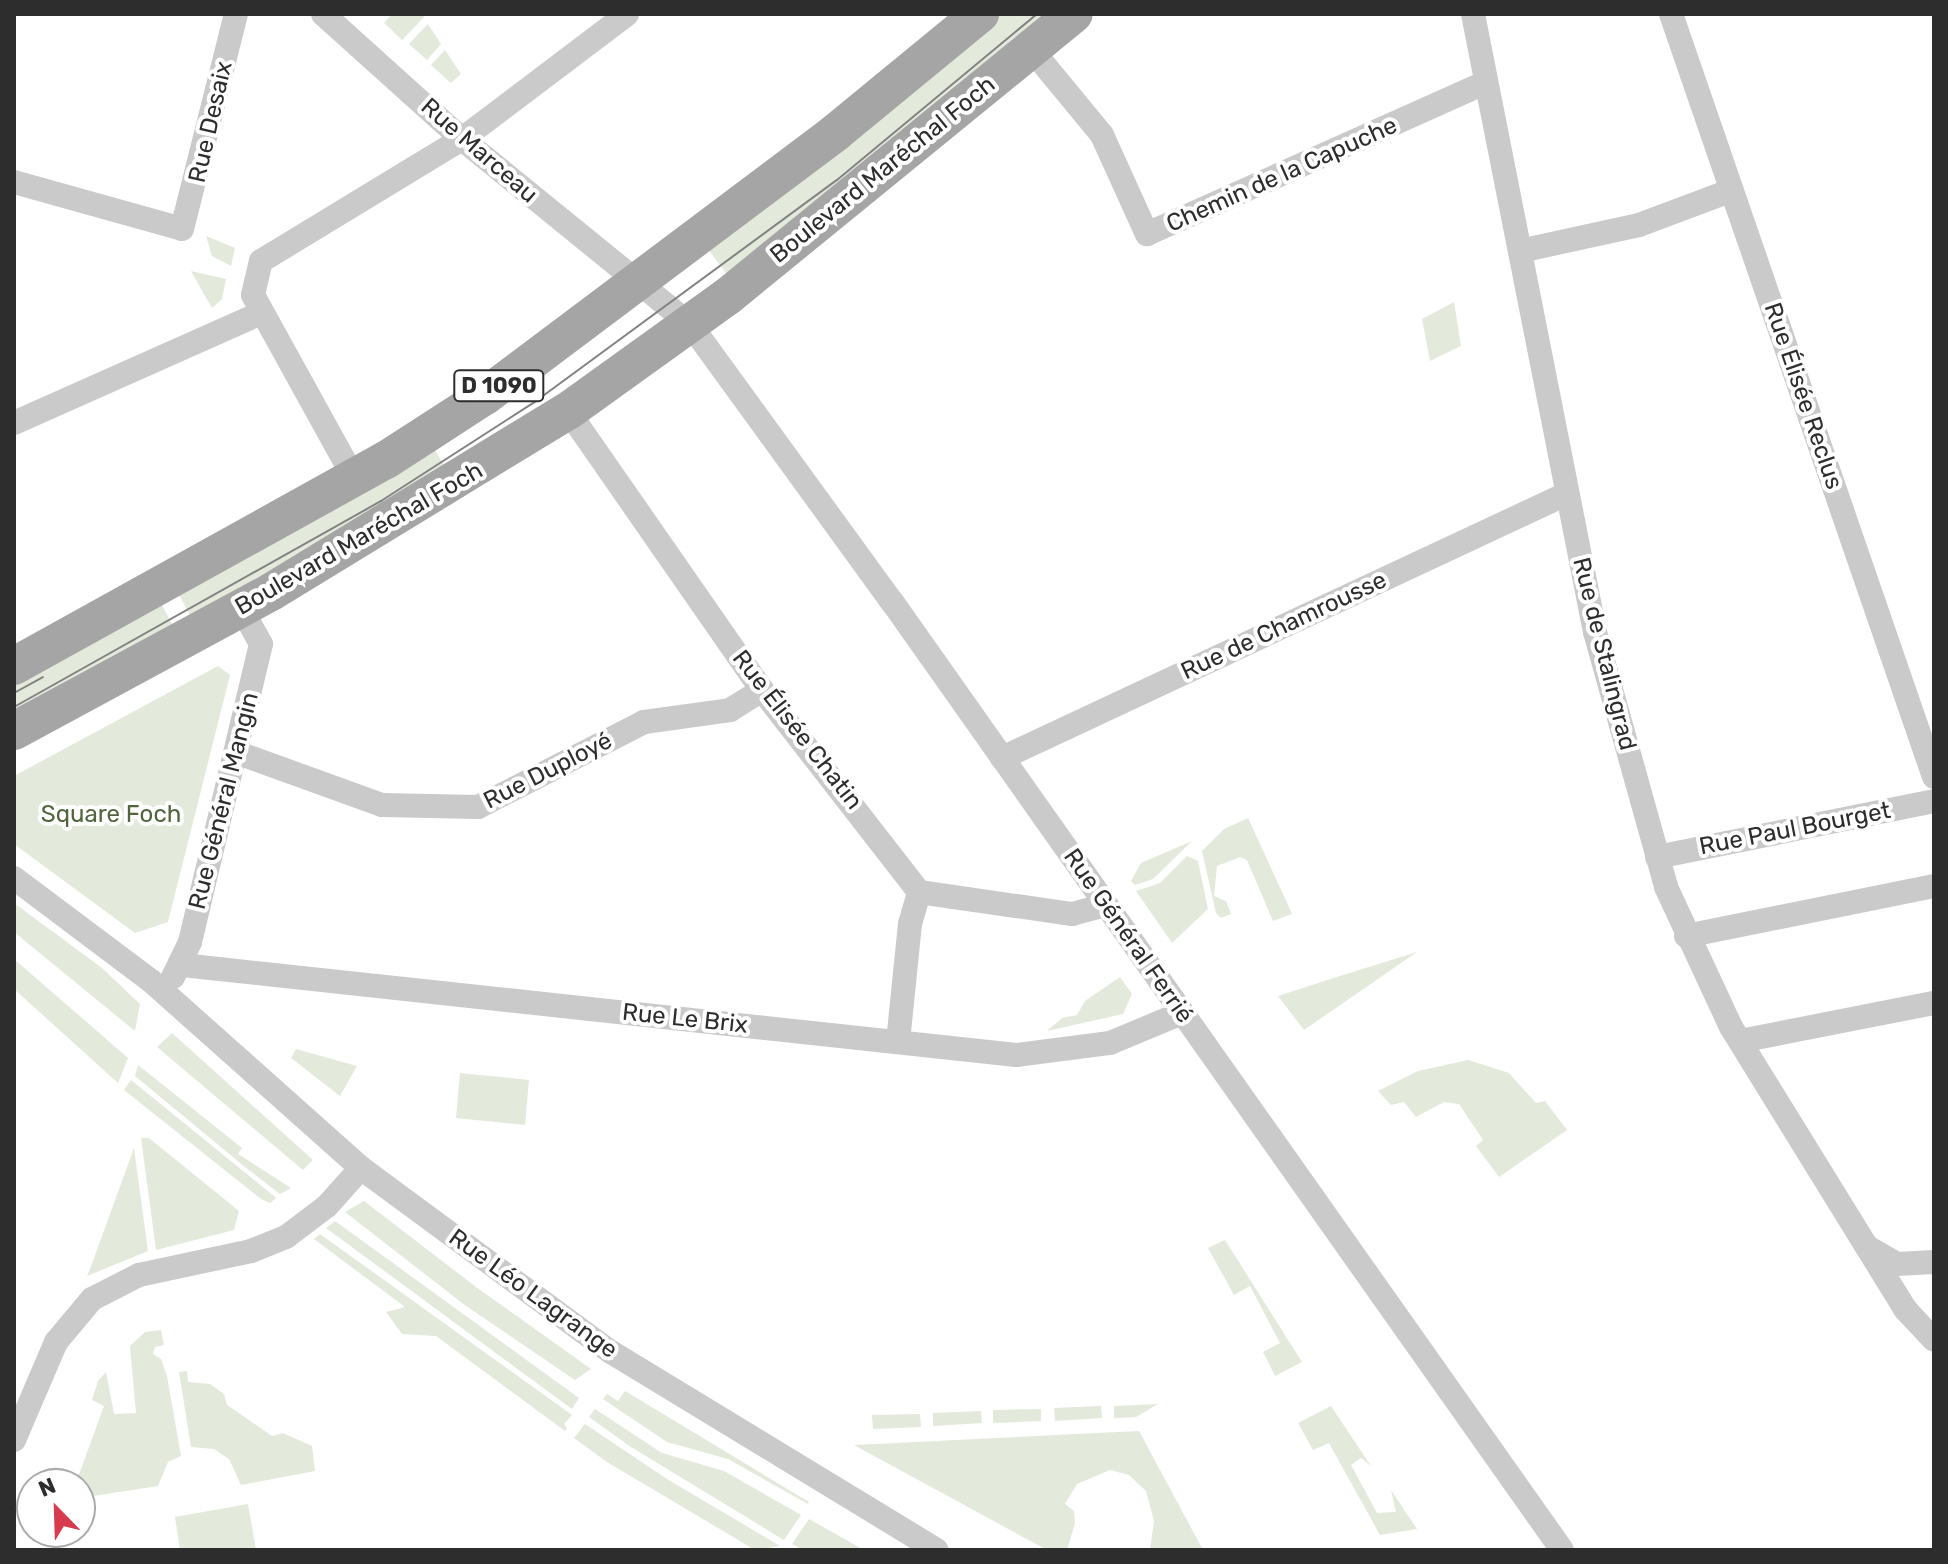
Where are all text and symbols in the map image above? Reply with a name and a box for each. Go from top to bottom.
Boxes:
street label: Rue Desaix [183,58,239,186]
street label: Boulevard Maréchal Foch [765,70,1001,270]
street label: Rue Marceau [415,93,543,209]
street label: Chemin de la Capuche [1162,111,1402,239]
street label: Rue Élisée Reclus [1758,299,1848,493]
road number: D 1090 [453,368,545,404]
street label: Boulevard Maréchal Foch [230,456,488,622]
street label: Rue de Stalingrad [1566,555,1642,753]
street label: Rue de Chamrousse [1177,566,1391,686]
street label: Rue Élisée Chatin [726,645,868,815]
street label: Rue Général Mangin [183,689,265,913]
street label: Rue Duployé [479,726,617,816]
street label: Rue Paul Bourget [1697,796,1893,862]
park label: Square Foch [41,801,181,829]
street label: Rue Général Ferrié [1057,843,1199,1029]
street label: Rue Le Brix [621,998,749,1040]
street label: Rue Léo Lagrange [443,1223,623,1365]
north arrow [16,1468,96,1548]
text: N [35,1472,60,1503]

